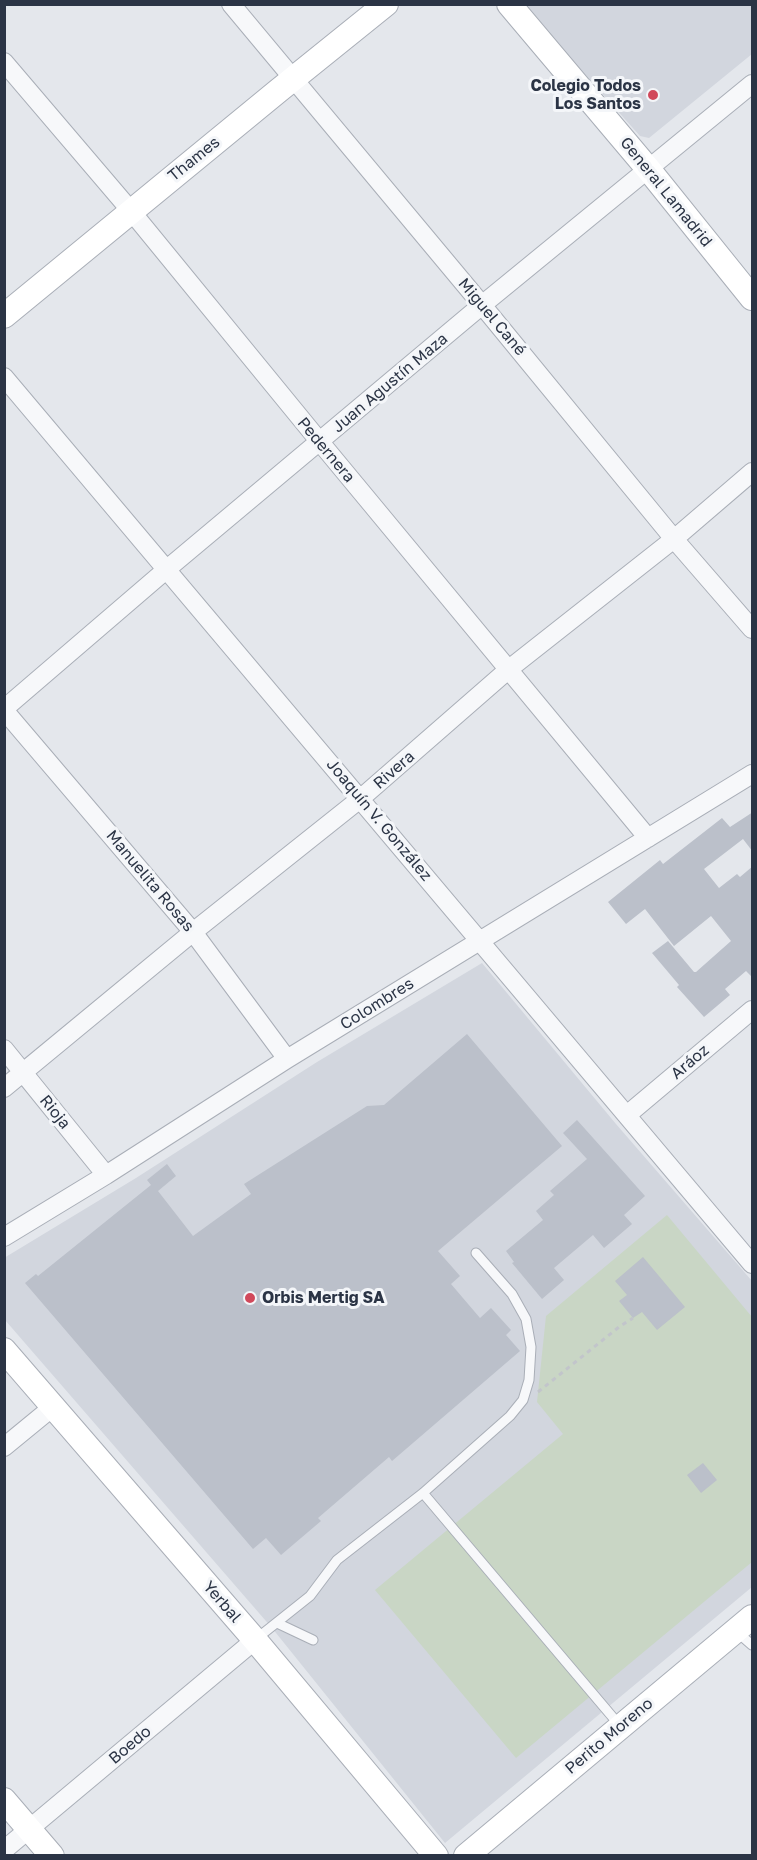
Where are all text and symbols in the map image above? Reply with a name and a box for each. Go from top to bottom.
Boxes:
place label: Colegio Todos Los Santos [530,76,641,114]
marker: Colegio Todos Los Santos [646,88,660,102]
street label: Thames [164,132,224,186]
street label: General Lamadrid [616,133,716,251]
street label: Miguel Cané [454,274,530,360]
street label: Juan Agustín Maza [328,329,452,437]
street label: Pedernera [293,413,359,487]
street label: Rivera [370,747,418,793]
street label: Joaquín V. González [322,755,436,885]
street label: Manuelita Rosas [102,826,198,936]
street label: Colombres [337,974,417,1034]
street label: Aráoz [667,1041,713,1083]
street label: Rioja [36,1091,74,1133]
place label: Orbis Mertig SA [262,1288,385,1308]
marker: Orbis Mertig SA [243,1291,257,1305]
street label: Yerbal [199,1577,245,1627]
street label: Perito Moreno [561,1694,657,1778]
street label: Boedo [105,1722,155,1768]

